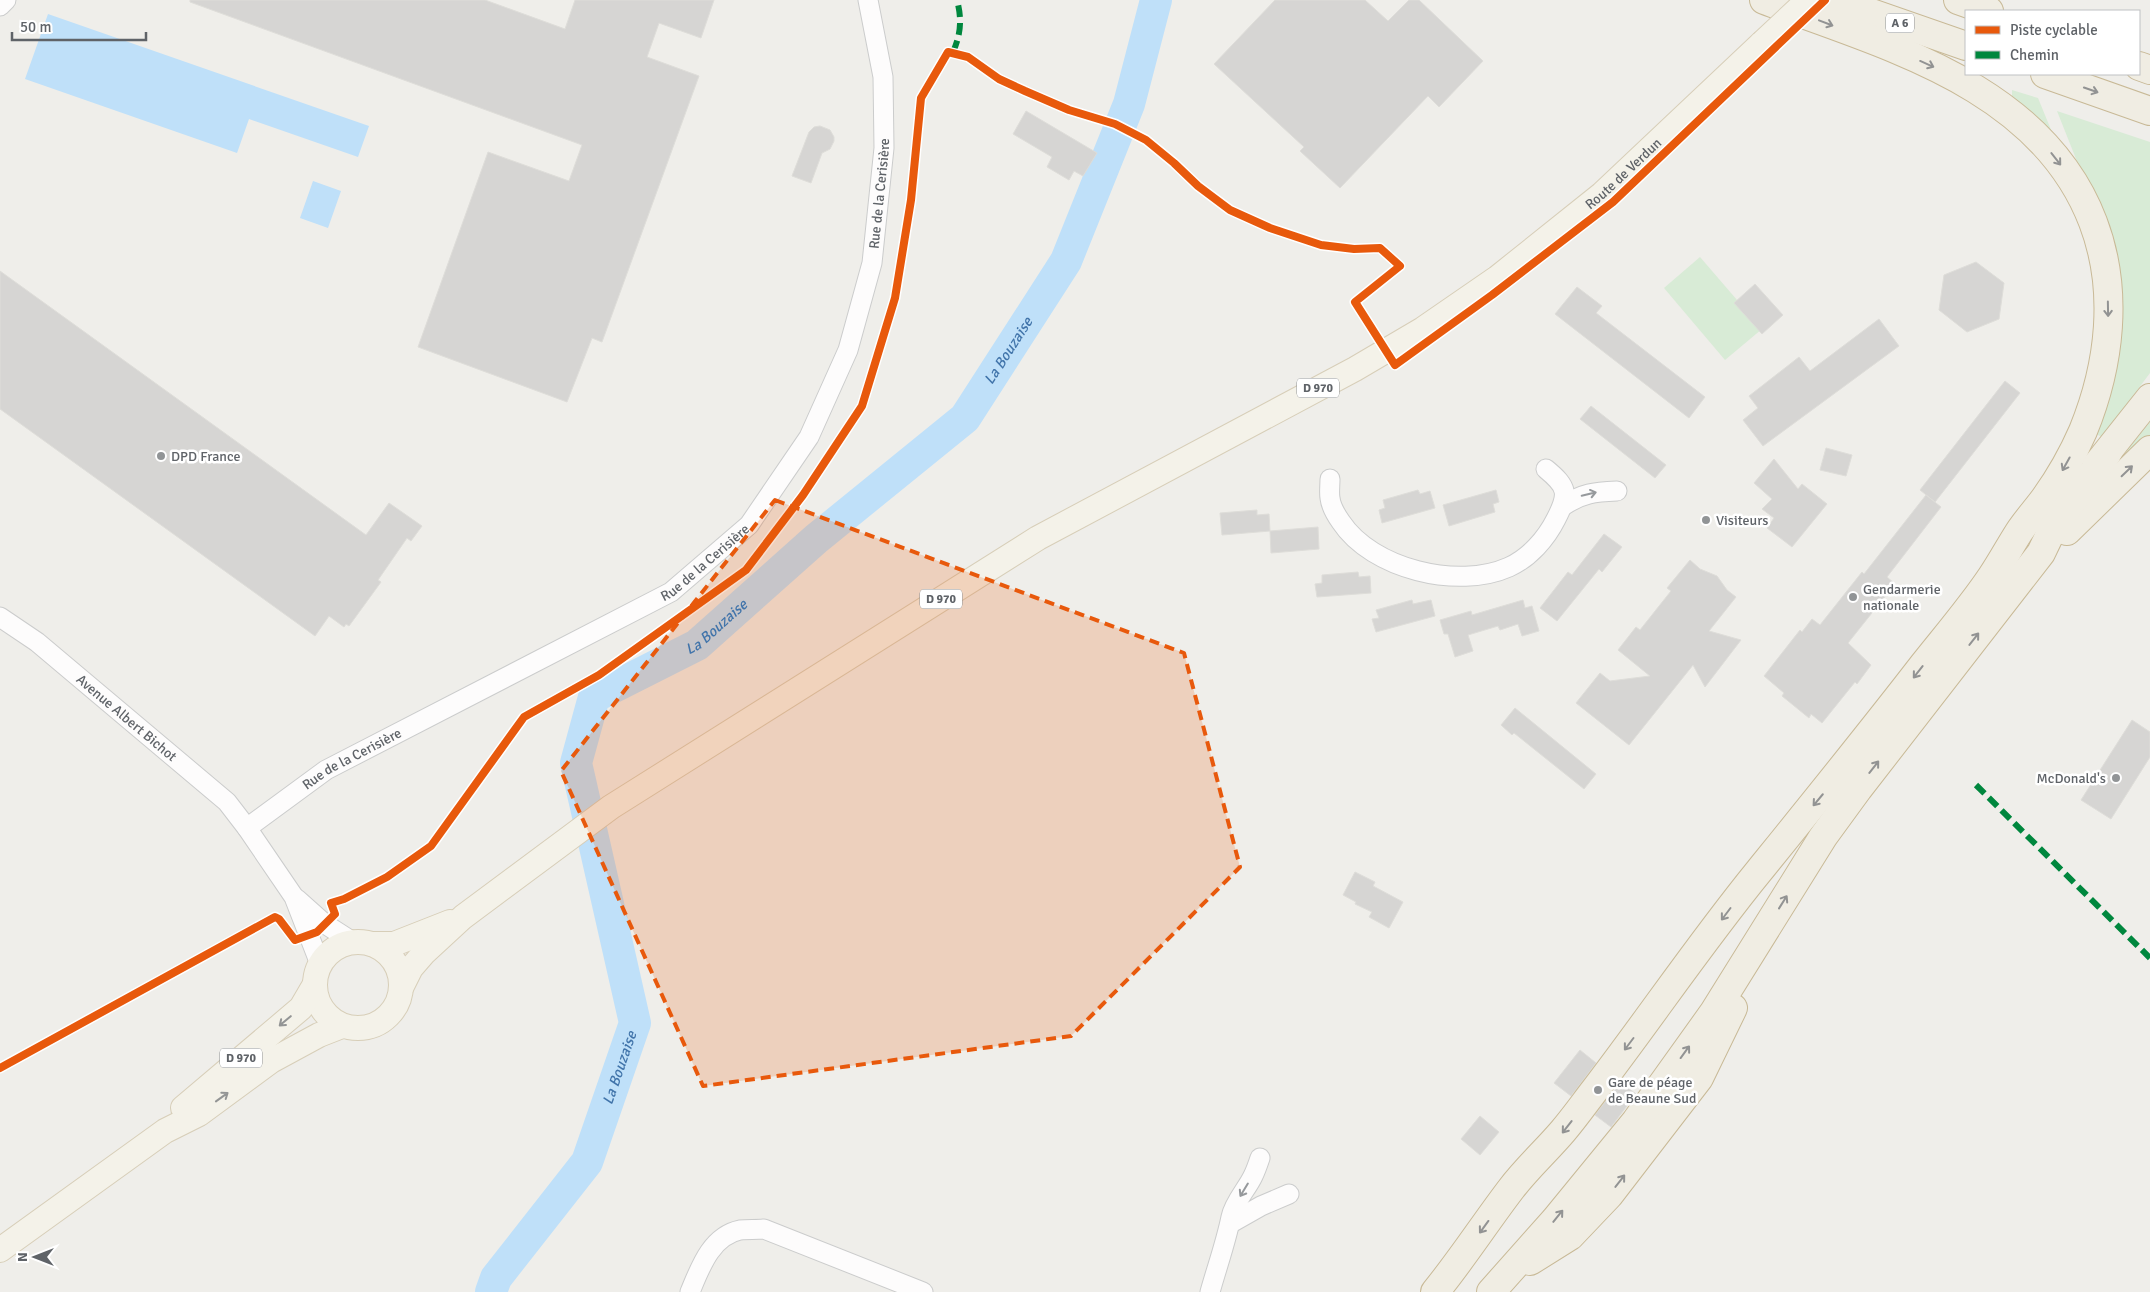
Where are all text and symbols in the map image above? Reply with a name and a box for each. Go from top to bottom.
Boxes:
scale bar [12,10,146,42]
legend [1965,10,2140,75]
road number: A 6 [1886,13,1914,32]
text: 50 m [20,18,51,36]
one-way arrow [1818,19,1833,28]
text: Piste cyclable [2010,21,2098,39]
text: Chemin [2010,46,2059,64]
one-way arrow [1919,59,1934,69]
one-way arrow [2083,86,2098,95]
street label: Route de Verdun [1582,134,1665,213]
street label: Rue de la Cerisière [865,138,893,250]
one-way arrow [2051,152,2062,165]
one-way arrow [2104,301,2113,317]
water label: La Bouzaise [980,313,1037,388]
road number: D 970 [1297,378,1339,398]
place label: DPD France [171,448,240,465]
marker: DPD France [155,450,167,462]
one-way arrow [2061,457,2071,472]
one-way arrow [2121,466,2133,478]
one-way arrow [1580,489,1596,498]
place label: Visiteurs [1716,512,1768,529]
marker: Visiteurs [1700,514,1712,526]
street label: Rue de la Cerisière [658,520,753,605]
place label: Gendarmerie nationale [1863,581,1941,614]
road number: D 970 [920,590,962,608]
marker: Gendarmerie nationale [1847,591,1859,603]
water label: La Bouzaise [682,594,752,658]
one-way arrow [1969,632,1979,646]
one-way arrow [1913,665,1924,678]
street label: Avenue Albert Bichot [73,671,180,765]
street label: Rue de la Cerisière [299,724,404,793]
one-way arrow [1869,761,1880,774]
place label: McDonald's [2037,770,2106,787]
marker: McDonald's [2110,772,2122,784]
one-way arrow [1813,793,1824,806]
one-way arrow [1778,895,1788,909]
one-way arrow [1721,907,1731,921]
one-way arrow [279,1016,292,1027]
water label: La Bouzaise [599,1027,641,1107]
one-way arrow [1624,1037,1634,1051]
one-way arrow [1680,1045,1690,1059]
road number: D 970 [220,1048,262,1068]
place label: Gare de péage de Beaune Sud [1608,1074,1696,1107]
marker: Gare de péage de Beaune Sud [1592,1084,1604,1096]
one-way arrow [215,1092,229,1102]
one-way arrow [1561,1120,1572,1133]
one-way arrow [1615,1175,1626,1188]
one-way arrow [1239,1183,1249,1197]
one-way arrow [1553,1210,1564,1223]
one-way arrow [1478,1219,1489,1233]
north arrow [10,1232,60,1282]
text: N [14,1252,31,1262]

